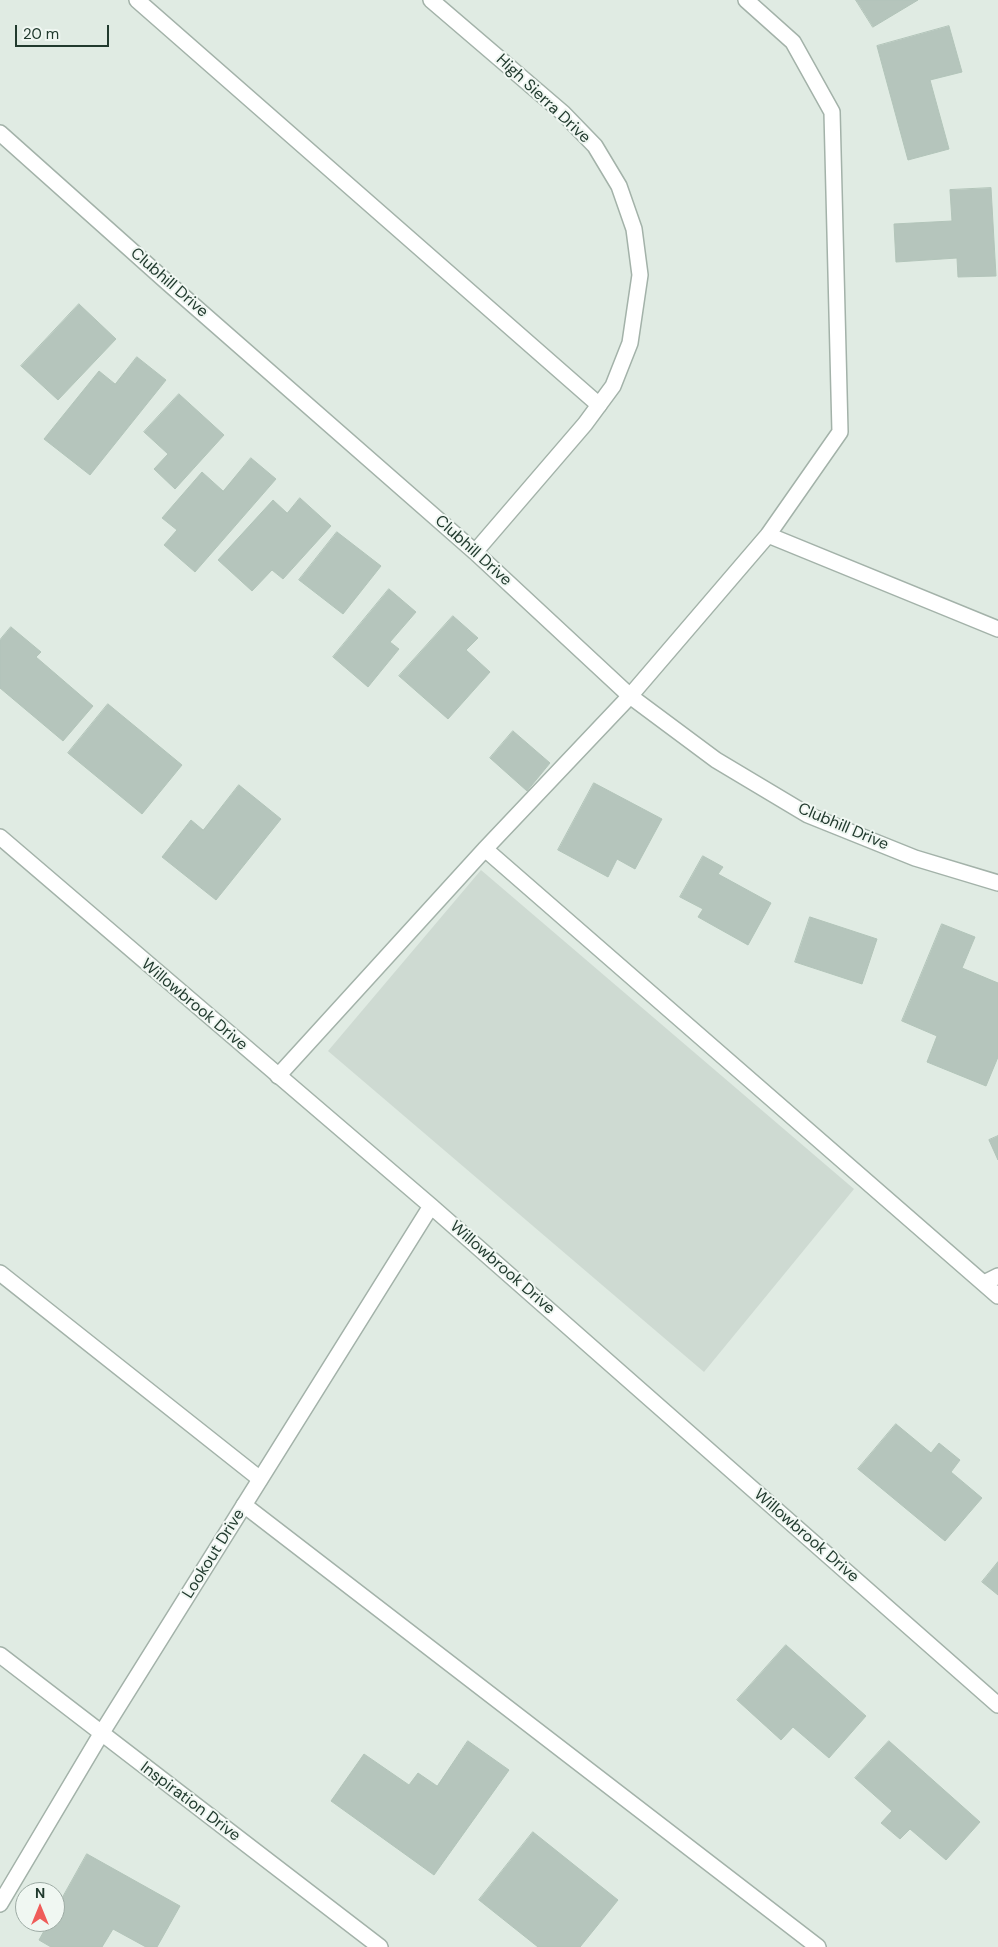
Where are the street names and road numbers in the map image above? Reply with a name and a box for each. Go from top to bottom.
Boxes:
street label: High Sierra Drive [492,50,594,148]
street label: Clubhill Drive [126,244,212,322]
street label: Clubhill Drive [431,512,515,590]
street label: Clubhill Drive [795,799,891,855]
street label: Willowbrook Drive [137,955,251,1055]
street label: Willowbrook Drive [446,1217,558,1319]
street label: Willowbrook Drive [750,1485,862,1587]
street label: Lookout Drive [179,1506,249,1602]
street label: Inspiration Drive [136,1758,244,1846]

